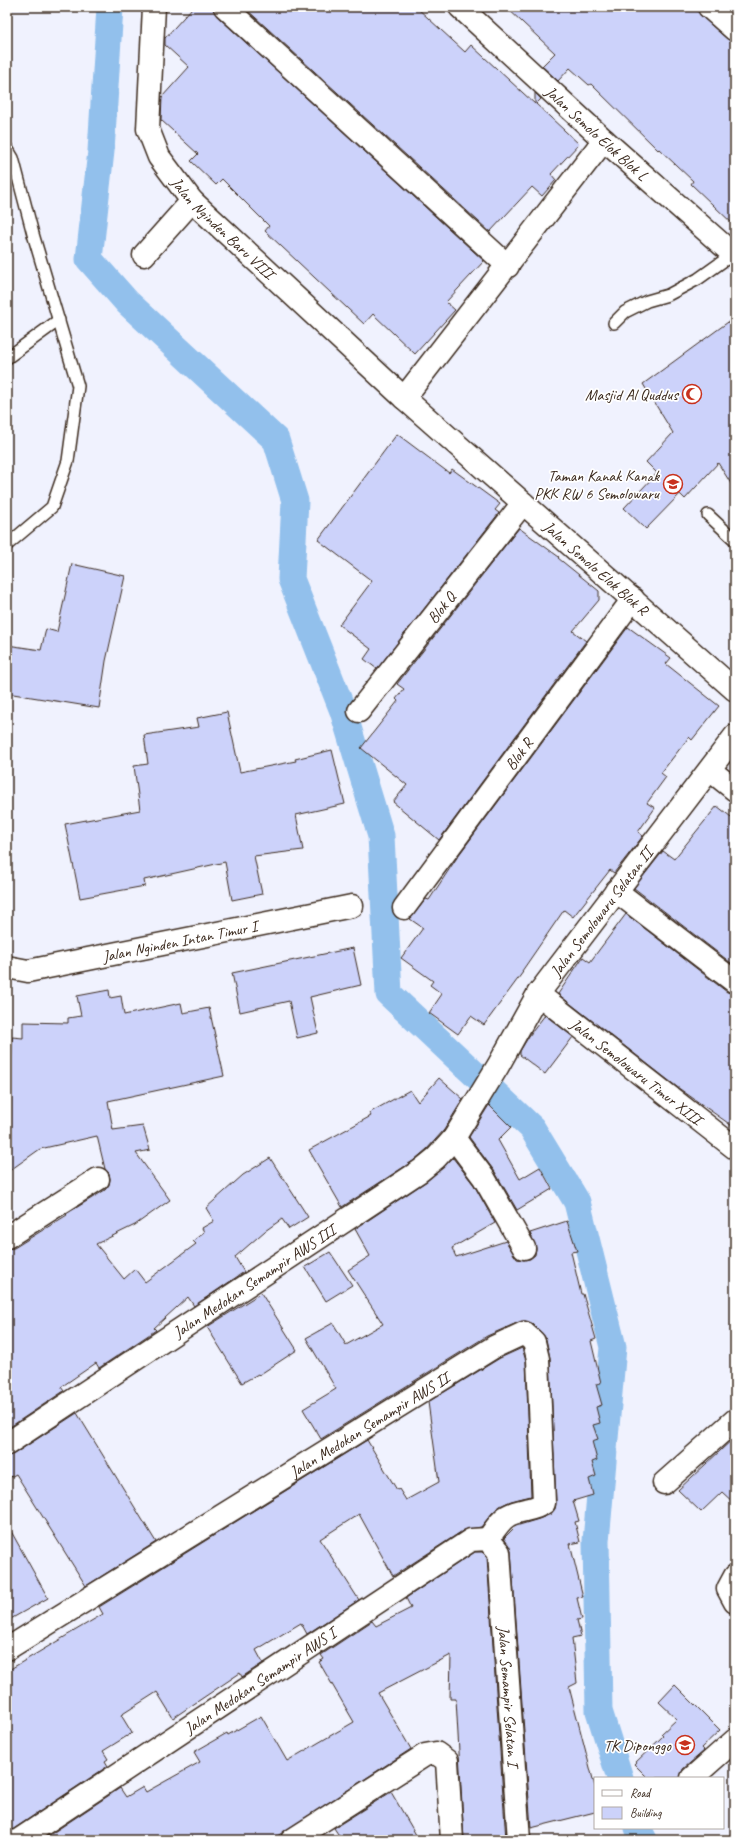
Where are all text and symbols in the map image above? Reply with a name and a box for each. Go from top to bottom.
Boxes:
street label: Jalan Semolo Elok Blok L [540,81,652,185]
street label: Jalan Nginden Baru VIII [166,173,281,286]
mosque icon: Masjid Al Quddus [681,383,703,405]
place label: Masjid Al Quddus [585,385,680,405]
place label: Taman Kanak Kanak PKK RW 6 Semolowaru [534,466,660,504]
school or university icon: Taman Kanak Kanak PKK RW 6 Semolowaru [662,473,684,495]
street label: Jalan Semolo Elok Blok R [538,516,654,621]
street label: Blok Q [423,587,461,628]
street label: Blok R [501,733,539,774]
street label: Jalan Semolowaru Selatan II [545,841,660,982]
street label: Jalan Nginden Intan Timur I [100,916,262,967]
street label: Jalan Semolowaru Timur XIII [565,1014,708,1131]
street label: Jalan Medokan Semampir AWS III [169,1219,342,1343]
street label: Jalan Medokan Semampir AWS II [285,1366,456,1483]
street label: Jalan Medokan Semampir AWS I [180,1622,343,1739]
street label: Jalan Semampir Selatan I [493,1624,523,1771]
school or university icon: TK Diponggo [674,1734,696,1756]
place label: TK Diponggo [604,1736,672,1756]
legend [594,1777,724,1829]
text: Road [630,1785,652,1801]
text: Building [630,1805,662,1821]

